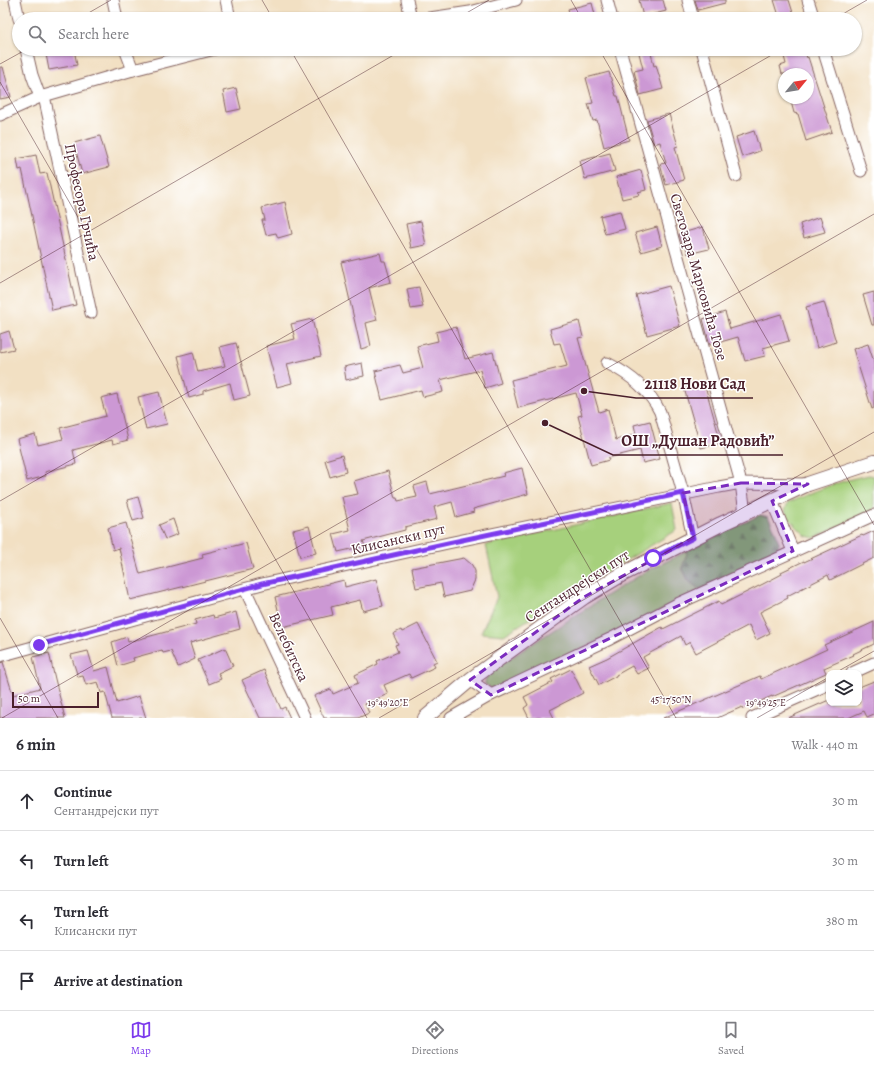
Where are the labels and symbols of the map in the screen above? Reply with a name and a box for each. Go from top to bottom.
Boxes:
north arrow [778,68,814,104]
street label: Професора Грчића [60,142,104,263]
street label: Светозара Марковића Тозе [666,191,732,363]
callout: 21118 Нови Сад [636,370,753,398]
text: 21118 Нови Сад [645,373,745,395]
callout: ОШ „Душан Радовић” [613,427,783,455]
text: ОШ „Душан Радовић” [621,430,775,452]
street label: Клисански пут [349,518,447,560]
street label: Сентандрејски пут [521,545,633,627]
route start [644,549,662,567]
street label: Велебитска [264,609,314,685]
route end [30,636,48,654]
scale bar [12,690,99,709]
text: 45°17'50"N [650,693,692,706]
text: 19°49'20"E [368,696,408,709]
text: 19°49'25"E [746,696,786,709]

